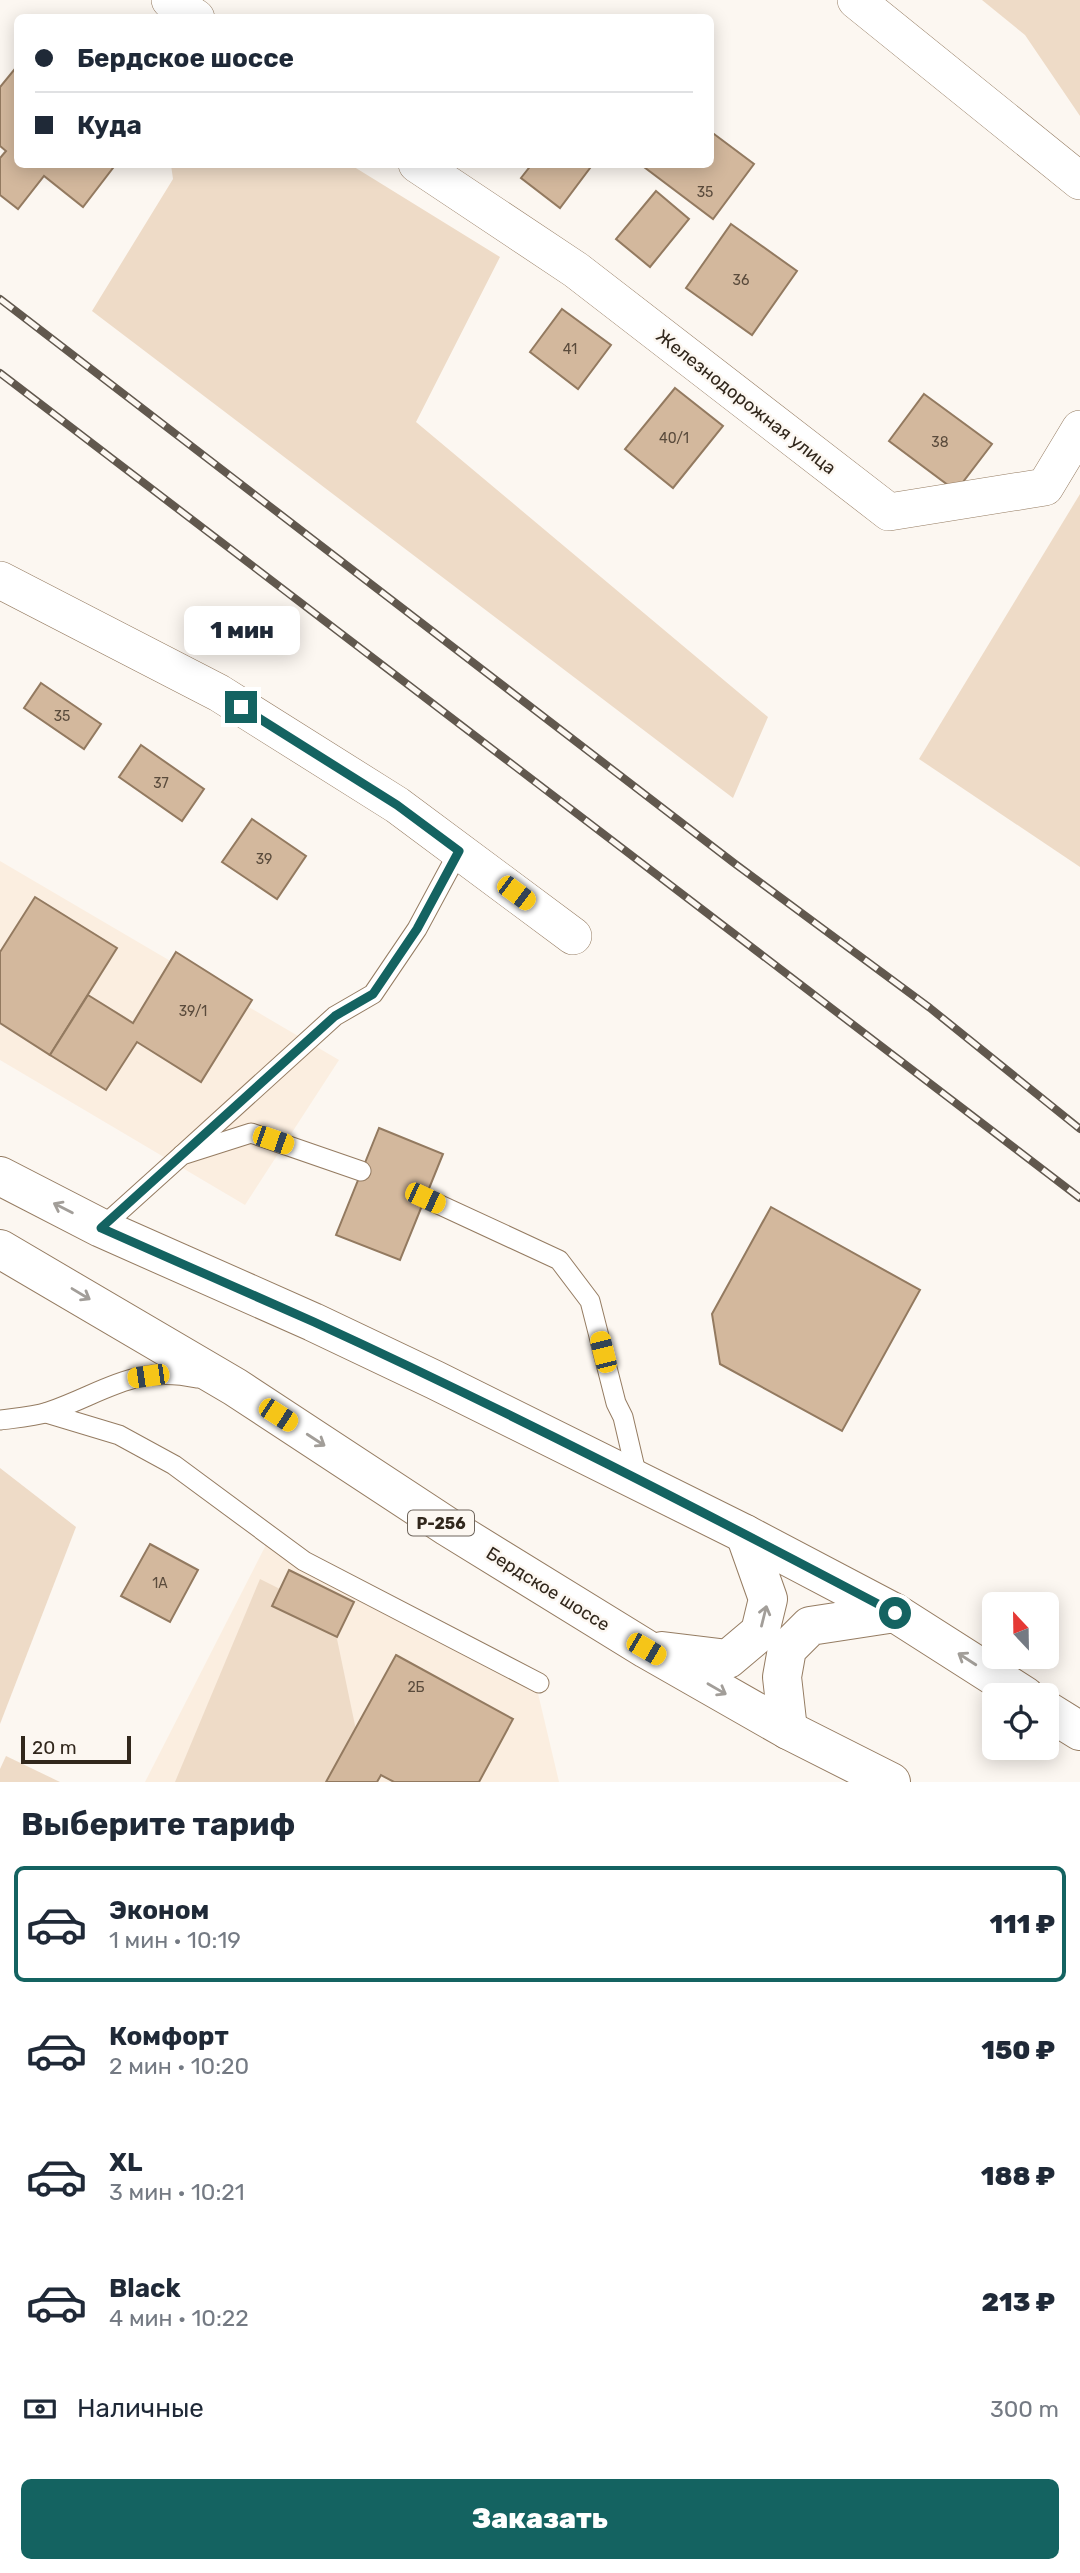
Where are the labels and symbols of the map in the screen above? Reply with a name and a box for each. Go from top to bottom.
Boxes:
house number: 35 [697,184,713,201]
house number: 36 [733,272,749,289]
street label: Железнодорожная улица [652,325,840,479]
house number: 41 [563,341,577,358]
house number: 40/1 [659,430,689,447]
house number: 38 [931,434,949,451]
callout: 1 мин [183,606,299,654]
route end [225,691,257,723]
house number: 35 [54,708,70,725]
house number: 37 [153,775,169,792]
house number: 39 [256,851,272,868]
car [493,872,540,914]
house number: 39/1 [179,1003,207,1020]
car [250,1123,297,1157]
car [402,1180,449,1216]
one-way arrow [53,1201,73,1215]
one-way arrow [70,1287,90,1301]
car [588,1329,619,1375]
car [126,1363,171,1389]
car [255,1395,302,1435]
one-way arrow [305,1433,325,1447]
road number: Р-256 [408,1511,474,1536]
street label: Бердское шоссе [482,1542,614,1636]
house number: 1А [152,1575,168,1592]
north arrow [982,1592,1059,1670]
route start [879,1597,911,1629]
one-way arrow [758,1605,771,1627]
car [623,1629,670,1669]
one-way arrow [958,1651,978,1665]
house number: 2Б [407,1679,425,1696]
one-way arrow [706,1683,726,1697]
scale bar [21,1733,131,1765]

